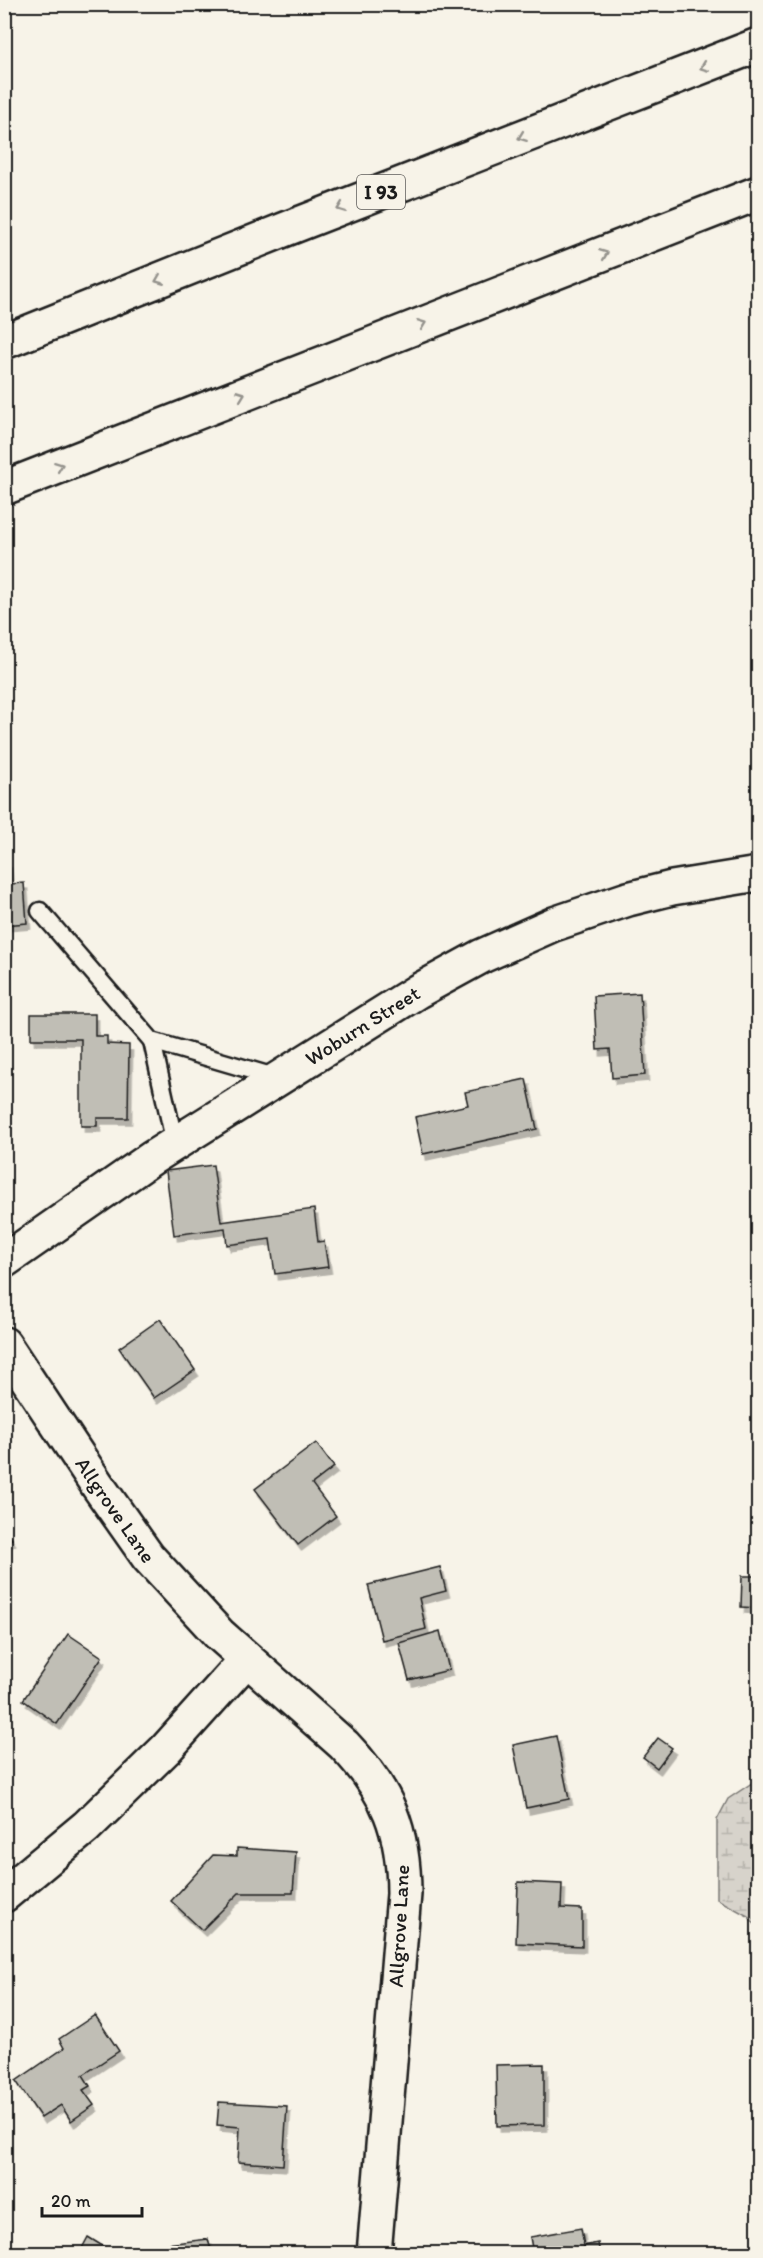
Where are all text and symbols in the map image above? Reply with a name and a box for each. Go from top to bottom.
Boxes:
one-way arrow [699,59,710,72]
one-way arrow [517,130,528,142]
road number: I 93 [357,175,405,209]
one-way arrow [336,201,347,213]
one-way arrow [598,248,609,261]
one-way arrow [154,273,165,285]
one-way arrow [417,319,427,332]
one-way arrow [235,390,245,403]
one-way arrow [53,461,64,473]
street label: Woburn Street [300,980,424,1071]
street label: Allgrove Lane [70,1452,161,1568]
street label: Allgrove Lane [383,1864,414,1988]
scale bar [42,2180,142,2218]
text: 20 m [51,2190,91,2212]

